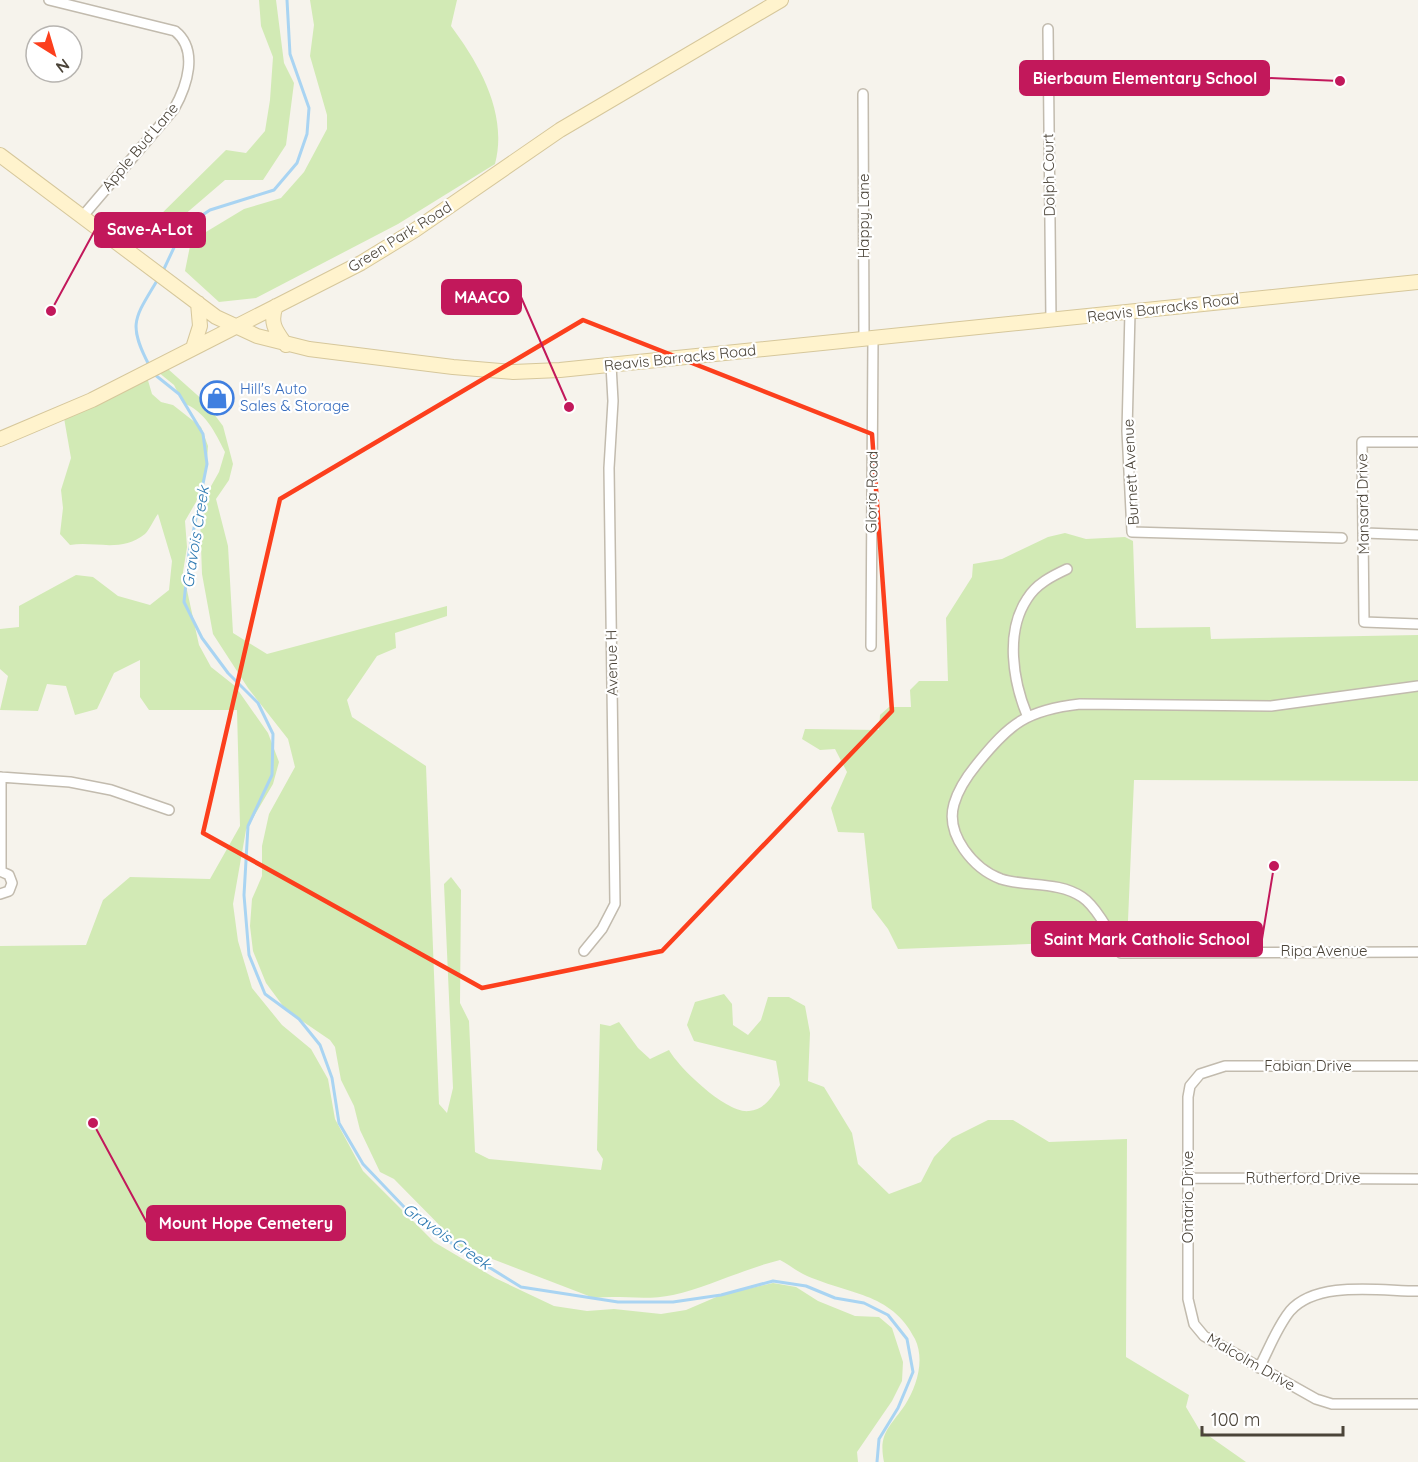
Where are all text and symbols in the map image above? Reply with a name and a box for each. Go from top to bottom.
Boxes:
north arrow [24,24,84,84]
text: N [52,54,74,78]
callout: Bierbaum Elementary School [1020,61,1269,95]
text: Bierbaum Elementary School [1033,68,1257,88]
street label: Apple Bud Lane [97,99,182,195]
street label: Dolph Court [1038,133,1059,217]
street label: Happy Lane [854,174,873,258]
street label: Green Park Road [344,197,455,276]
callout: Save-A-Lot [95,213,205,247]
text: Save-A-Lot [107,219,193,239]
callout: MAACO [442,280,521,314]
text: MAACO [454,287,510,307]
street label: Reavis Barracks Road [1086,289,1240,326]
street label: Reavis Barracks Road [603,340,757,375]
place label: Hill's Auto Sales & Storage [240,379,349,415]
shop icon: Hill's Auto Sales & Storage [199,380,235,416]
street label: Burnett Avenue [1118,418,1143,526]
street label: Gloria Road [861,451,882,533]
street label: Mansard Drive [1352,453,1373,555]
water label: Gravois Creek [177,483,213,589]
street label: Avenue H [601,630,622,696]
callout: Saint Mark Catholic School [1032,922,1262,956]
text: Saint Mark Catholic School [1044,929,1250,949]
street label: Ripa Avenue [1281,941,1367,960]
street label: Fabian Drive [1264,1056,1352,1075]
street label: Ontario Drive [1178,1151,1197,1243]
street label: Rutherford Drive [1246,1168,1360,1187]
water label: Gravois Creek [399,1198,496,1275]
callout: Mount Hope Cemetery [147,1206,345,1240]
text: Mount Hope Cemetery [159,1213,333,1233]
street label: Malcolm Drive [1204,1329,1299,1395]
scale bar [1202,1399,1343,1437]
text: 100 m [1211,1408,1260,1431]

